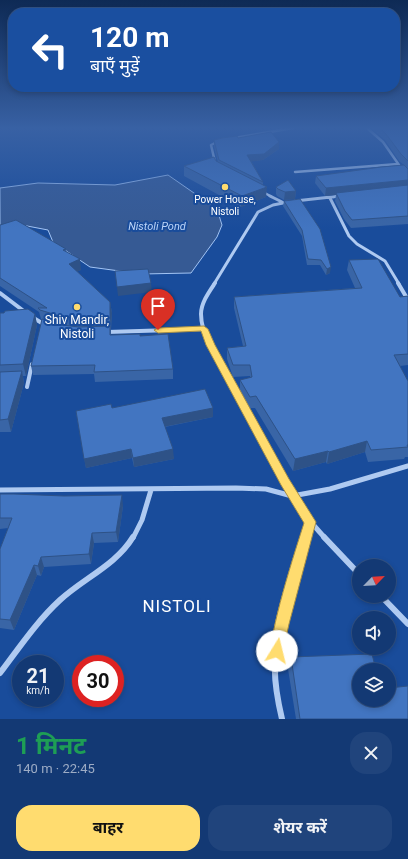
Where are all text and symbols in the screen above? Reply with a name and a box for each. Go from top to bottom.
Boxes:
text: 120 m [90,21,169,54]
icon: left [24,24,76,76]
text: बाएँ मुड़ें [90,55,140,76]
marker: Power House, Nistoli [220,182,230,192]
place label: Power House, Nistoli [194,194,256,217]
water label: Nistoli Pond [128,220,187,233]
pin [141,289,175,330]
icon: arrive [147,295,169,317]
marker: Shiv Mandir, Nistoli [72,302,82,312]
place label: Shiv Mandir, Nistoli [45,313,109,341]
north arrow [352,559,396,603]
map controls [352,559,396,707]
district label: NISTOLI [142,596,212,616]
button: sound [352,611,396,655]
position arrow [256,630,298,672]
speed limit sign: 30 [72,655,124,707]
button: layers [352,663,396,707]
text: 21 [27,664,49,688]
text: km/h [26,685,50,696]
text: 1 मिनट [16,732,86,760]
button: close [350,732,392,774]
text: 140 m · 22:45 [16,761,95,776]
button: बाहर [16,805,200,851]
button: शेयर करें [208,805,392,851]

